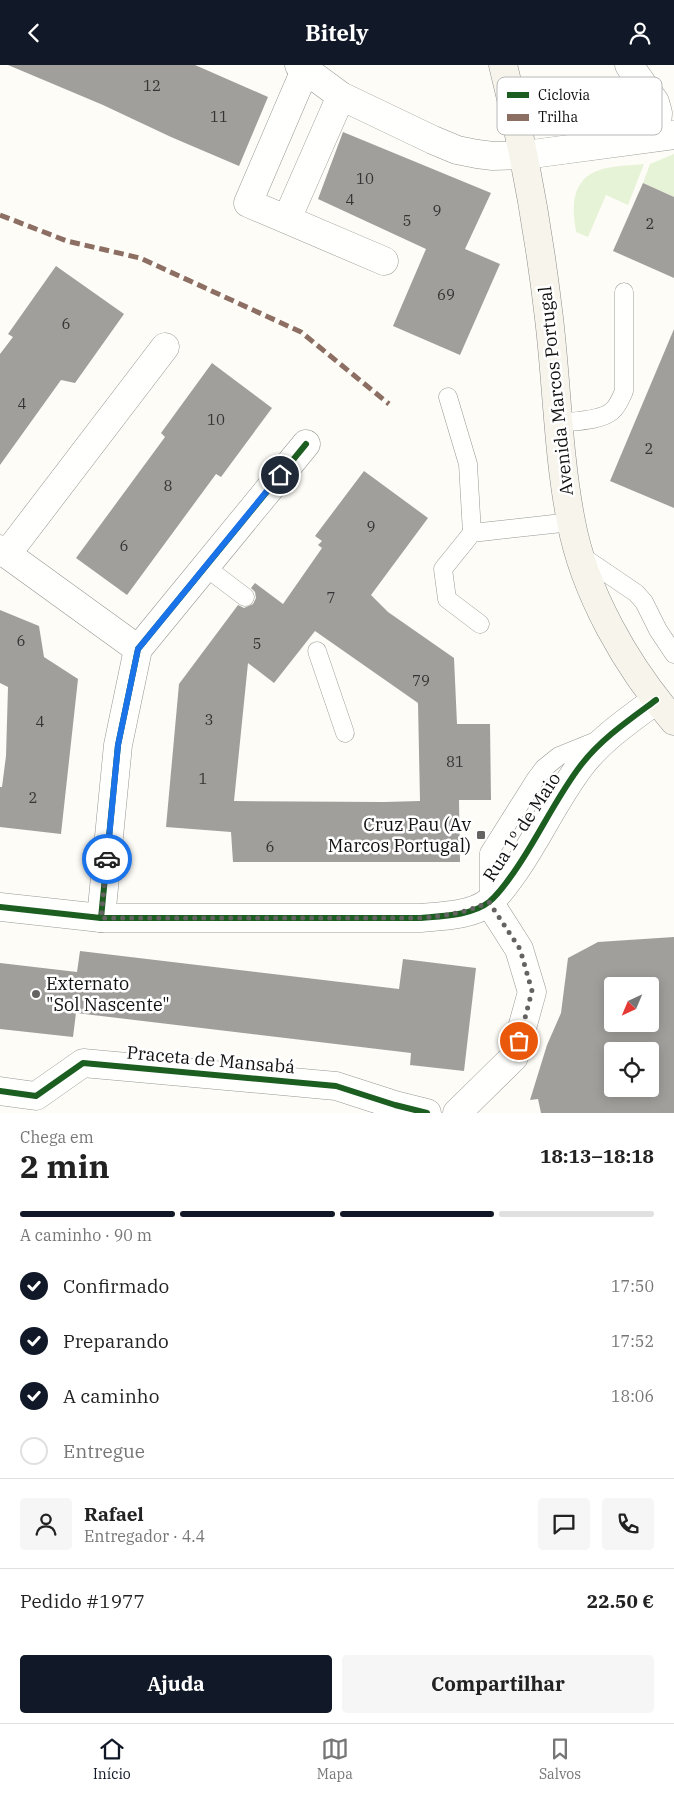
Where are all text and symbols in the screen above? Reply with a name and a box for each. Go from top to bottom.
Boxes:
text: Bitely [305,18,369,47]
icon: back [20,19,48,47]
icon: person [626,19,654,47]
house number: 12 [143,76,161,95]
legend [497,77,662,135]
text: Ciclovia [538,86,591,104]
house number: 11 [210,107,228,126]
text: Trilha [538,108,578,126]
house number: 10 [356,169,374,188]
house number: 4 [345,190,355,209]
house number: 9 [432,201,442,220]
house number: 5 [402,211,412,230]
house number: 2 [645,214,655,233]
house number: 69 [437,285,455,304]
street label: Avenida Marcos Portugal [533,285,578,497]
house number: 6 [61,314,71,333]
house number: 4 [17,394,27,413]
house number: 10 [207,410,225,429]
house number: 2 [644,439,654,458]
pin [259,454,301,496]
icon: home [266,461,294,489]
house number: 8 [163,476,173,495]
house number: 9 [366,517,376,536]
house number: 6 [119,536,129,555]
house number: 7 [326,588,336,607]
house number: 6 [16,631,26,650]
house number: 5 [252,634,262,653]
house number: 79 [412,671,430,690]
house number: 3 [204,710,214,729]
house number: 4 [35,712,45,731]
house number: 81 [446,752,464,771]
street label: Rua 1º de Maio [478,768,565,886]
house number: 1 [198,769,208,788]
house number: 2 [28,788,38,807]
place label: Cruz Pau (Av Marcos Portugal) [328,813,471,857]
marker: Cruz Pau (Av Marcos Portugal) [475,829,487,841]
courier [82,834,132,884]
house number: 6 [265,837,275,856]
icon: car [93,845,121,873]
place label: Externato "Sol Nascente" [46,972,170,1016]
north arrow [604,977,659,1033]
map controls [604,977,659,1097]
marker: Externato "Sol Nascente" [30,988,42,1000]
pin [498,1020,540,1062]
icon: bag [505,1027,533,1055]
street label: Praceta de Mansabá [126,1041,296,1078]
button: locate [604,1042,659,1097]
text: Chega em [20,1127,94,1147]
text: 18:13–18:18 [540,1144,654,1168]
text: 2 min [20,1145,110,1187]
text: A caminho · 90 m [20,1225,152,1245]
icon: check [20,1272,48,1300]
text: Confirmado [63,1274,169,1298]
text: 17:50 [611,1276,654,1296]
icon: check [20,1327,48,1355]
text: Preparando [63,1329,169,1353]
text: 17:52 [611,1331,654,1351]
icon: check [20,1382,48,1410]
text: A caminho [63,1384,159,1408]
text: 18:06 [611,1386,654,1406]
text: Entregue [63,1439,145,1463]
button: person [20,1498,72,1550]
button: chat [538,1498,590,1550]
button: phone [602,1498,654,1550]
text: Rafael [84,1502,144,1526]
text: Entregador · 4.4 [84,1526,205,1546]
text: Pedido #1977 [20,1589,145,1613]
text: 22.50 € [587,1589,654,1613]
button: Ajuda [20,1655,332,1713]
button: Compartilhar [342,1655,654,1713]
tab: Início [93,1735,131,1783]
tab: Mapa [317,1735,353,1783]
tab: Salvos [539,1735,581,1783]

